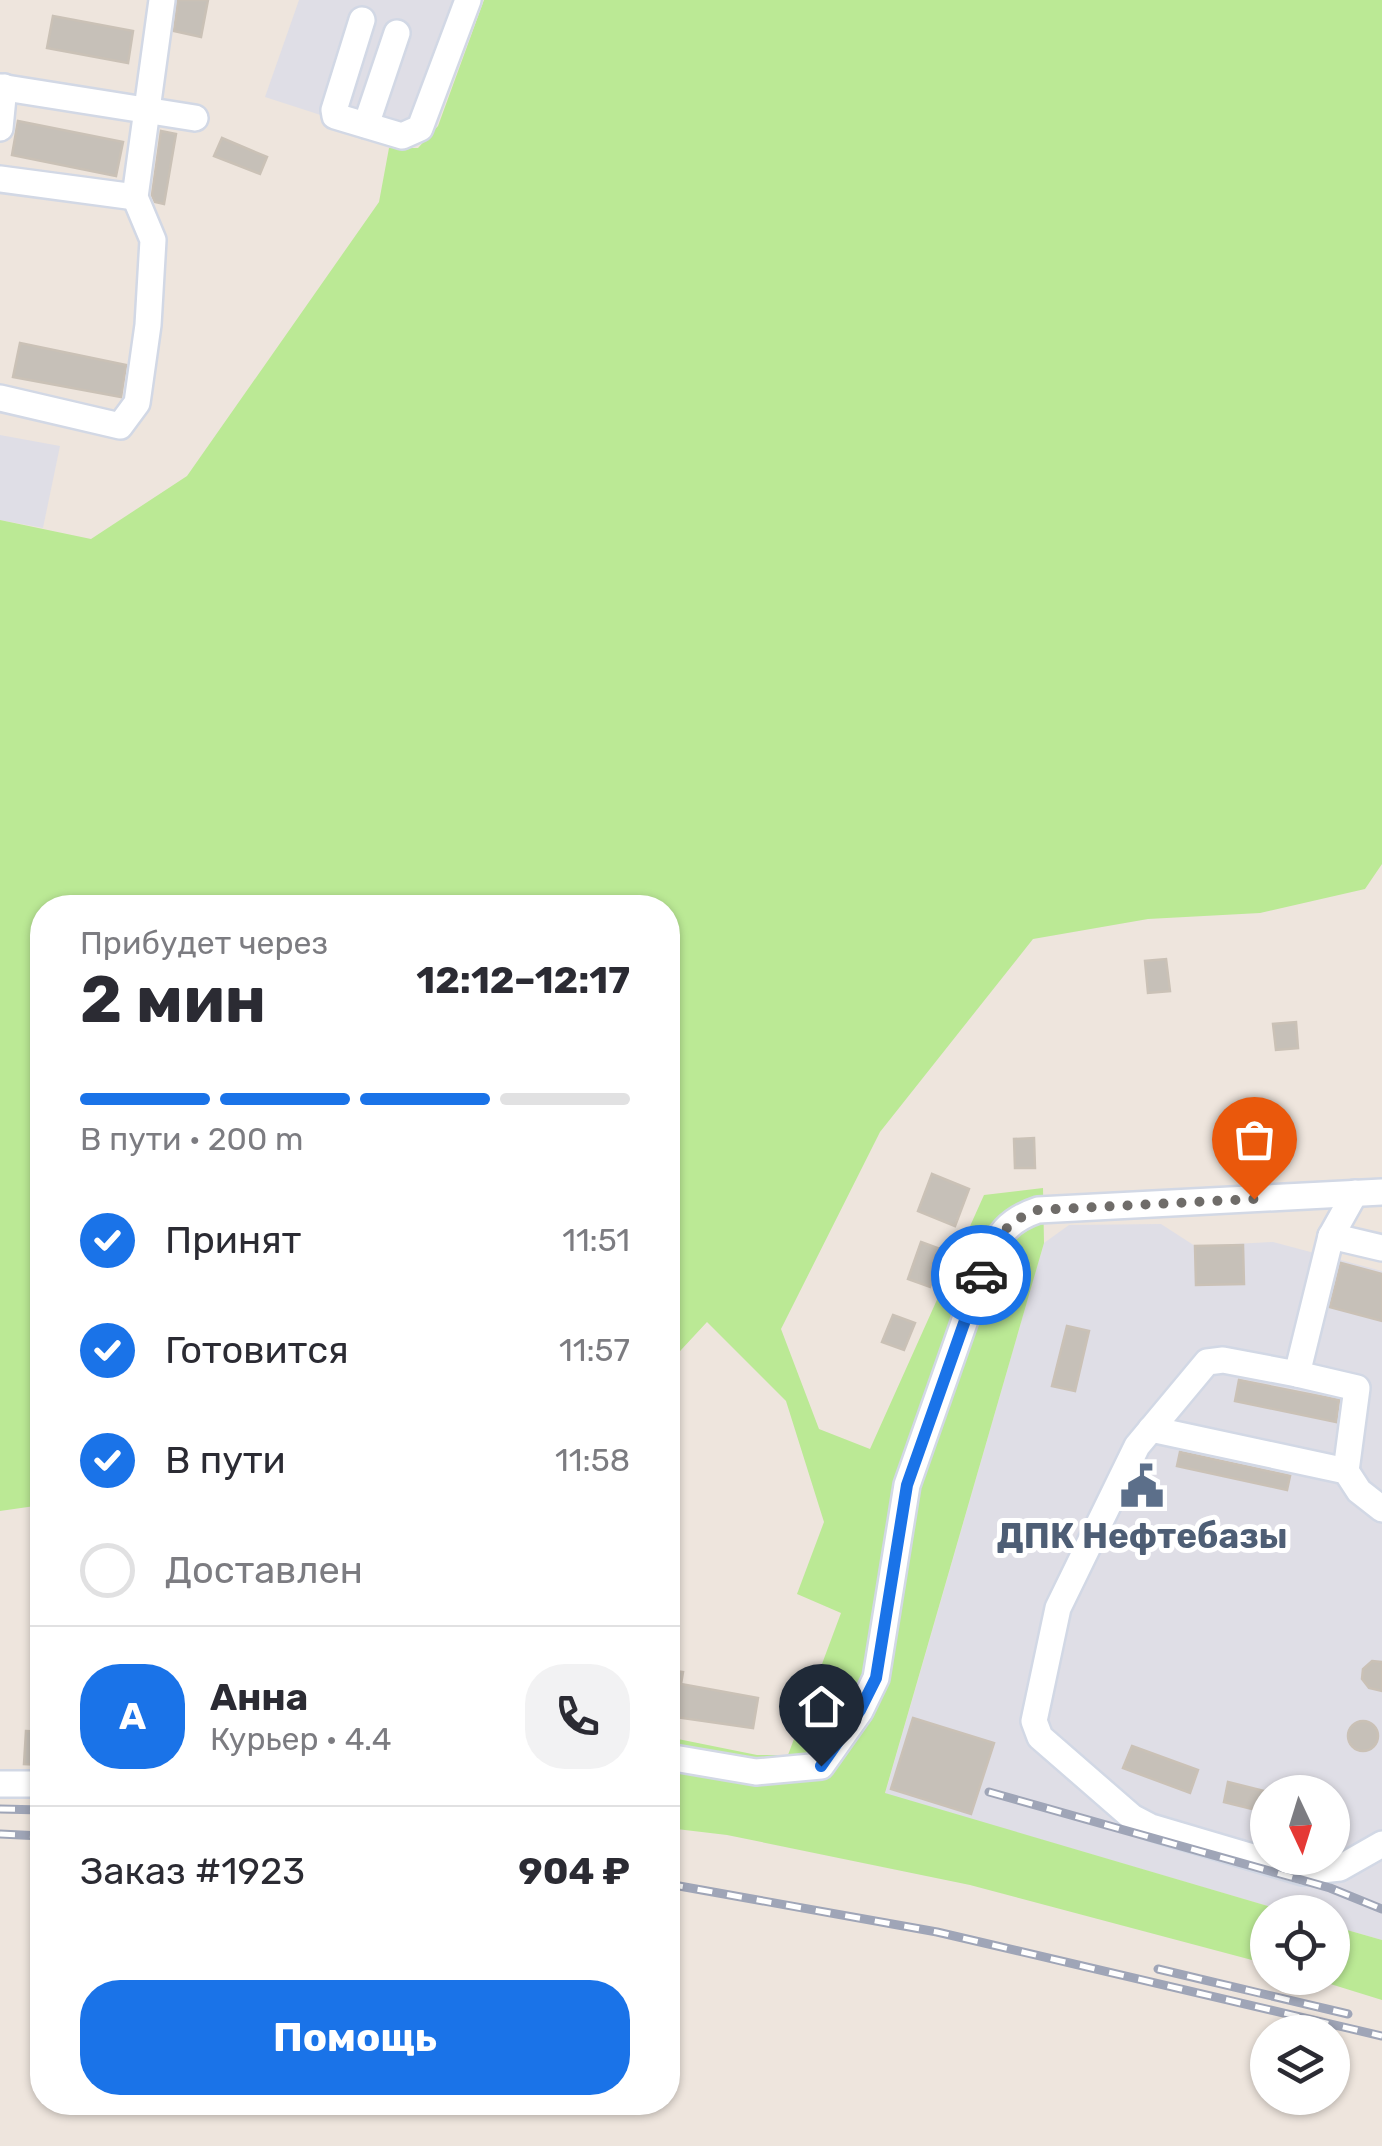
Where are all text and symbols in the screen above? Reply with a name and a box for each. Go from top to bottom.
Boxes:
text: Прибудет через [80,924,328,962]
text: 12:12–12:17 [416,957,630,1003]
text: 2 мин [80,961,266,1038]
pin [1212,1097,1297,1200]
icon: bag [1227,1112,1282,1167]
text: В пути · 200 m [80,1120,304,1158]
icon: check [80,1213,135,1268]
text: Принят [165,1217,301,1263]
text: 11:51 [562,1221,630,1259]
courier [931,1225,1031,1325]
icon: car [954,1248,1009,1303]
icon: check [80,1323,135,1378]
text: Готовится [165,1327,349,1373]
text: 11:57 [559,1331,630,1369]
icon: check [80,1433,135,1488]
text: В пути [165,1437,286,1483]
text: 11:58 [555,1441,630,1479]
public building icon: ДПК Нефтебазы [1118,1462,1166,1510]
place label: ДПК Нефтебазы [997,1515,1288,1557]
text: Доставлен [165,1547,363,1593]
button: phone [525,1664,630,1769]
pin [779,1664,864,1767]
text: Анна [210,1674,308,1720]
icon: home [794,1679,849,1734]
text: А [119,1693,146,1739]
text: Курьер · 4.4 [210,1720,392,1758]
north arrow [1250,1775,1350,1875]
map controls [1250,1775,1350,2115]
text: Заказ #1923 [80,1848,305,1894]
text: 904 ₽ [518,1848,630,1894]
button: locate [1250,1895,1350,1995]
button: Помощь [80,1980,630,2095]
button: layers [1250,2015,1350,2115]

